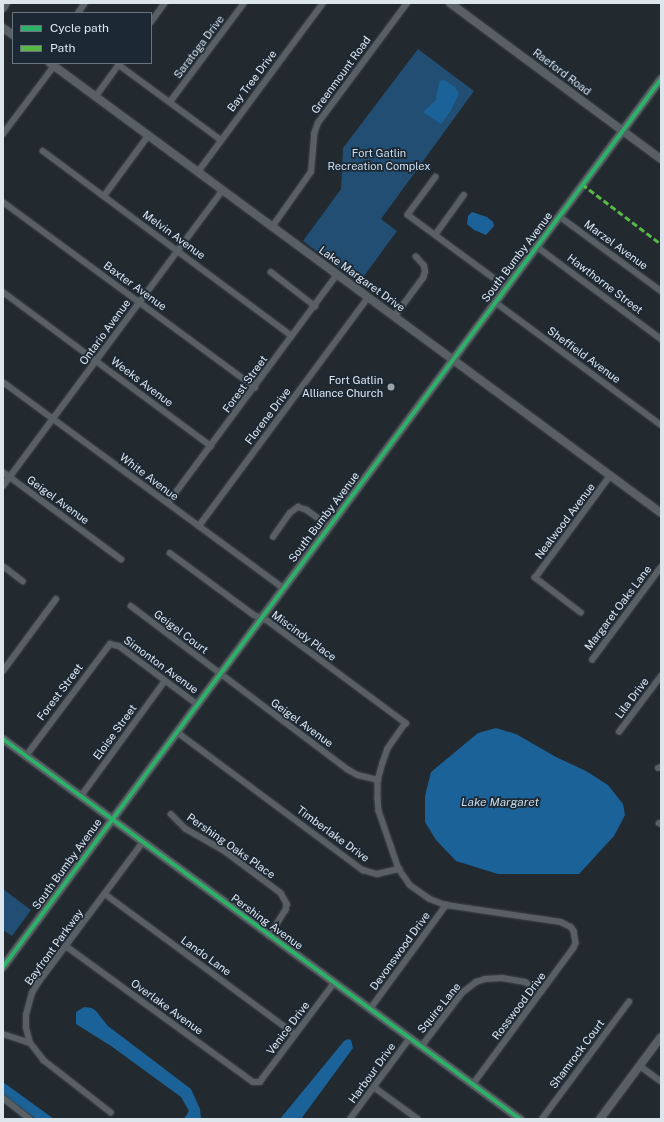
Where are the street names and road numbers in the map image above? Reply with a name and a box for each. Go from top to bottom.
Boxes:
street label: Saratoga Drive [171,13,227,81]
street label: Greenmount Road [309,34,373,116]
street label: Raeford Road [530,46,594,98]
street label: Bay Tree Drive [225,48,279,114]
street label: Melvin Avenue [140,208,208,262]
street label: South Bumby Avenue [479,209,555,305]
street label: Marzel Avenue [582,217,650,273]
street label: Lake Margaret Drive [316,243,408,315]
street label: Hawthorne Street [565,251,645,317]
street label: Baxter Avenue [101,259,169,313]
street label: Ontario Avenue [77,297,133,367]
street label: Sheffield Avenue [545,324,623,386]
street label: Forest Street [220,353,270,415]
street label: Weeks Avenue [108,354,176,410]
street label: Florene Drive [242,385,294,447]
street label: White Avenue [117,451,181,503]
street label: South Bumby Avenue [286,469,362,565]
street label: Geigel Avenue [24,473,92,527]
street label: Nealwood Avenue [532,480,598,562]
street label: Margaret Oaks Lane [582,563,654,653]
street label: Geigel Court [151,607,211,657]
street label: Miscindy Place [269,608,339,664]
street label: Simonton Avenue [121,633,201,697]
street label: Forest Street [34,661,86,723]
street label: Lila Drive [612,675,652,721]
street label: Geigel Avenue [268,696,336,750]
street label: Eloise Street [90,702,140,762]
street label: Timberlake Drive [294,803,372,865]
street label: Pershing Oaks Place [184,811,278,881]
street label: South Bumby Avenue [30,816,104,912]
street label: Pershing Avenue [228,891,306,953]
street label: Bayfront Parkway [22,906,86,988]
street label: Devonswood Drive [367,909,433,993]
street label: Lando Lane [178,933,234,979]
street label: Rosswood Drive [489,970,549,1042]
street label: Overlake Avenue [128,976,206,1038]
street label: Squire Lane [415,980,463,1036]
street label: Venice Drive [264,999,312,1057]
street label: Shamrock Court [547,1017,607,1091]
street label: Harbour Drive [346,1040,398,1106]

